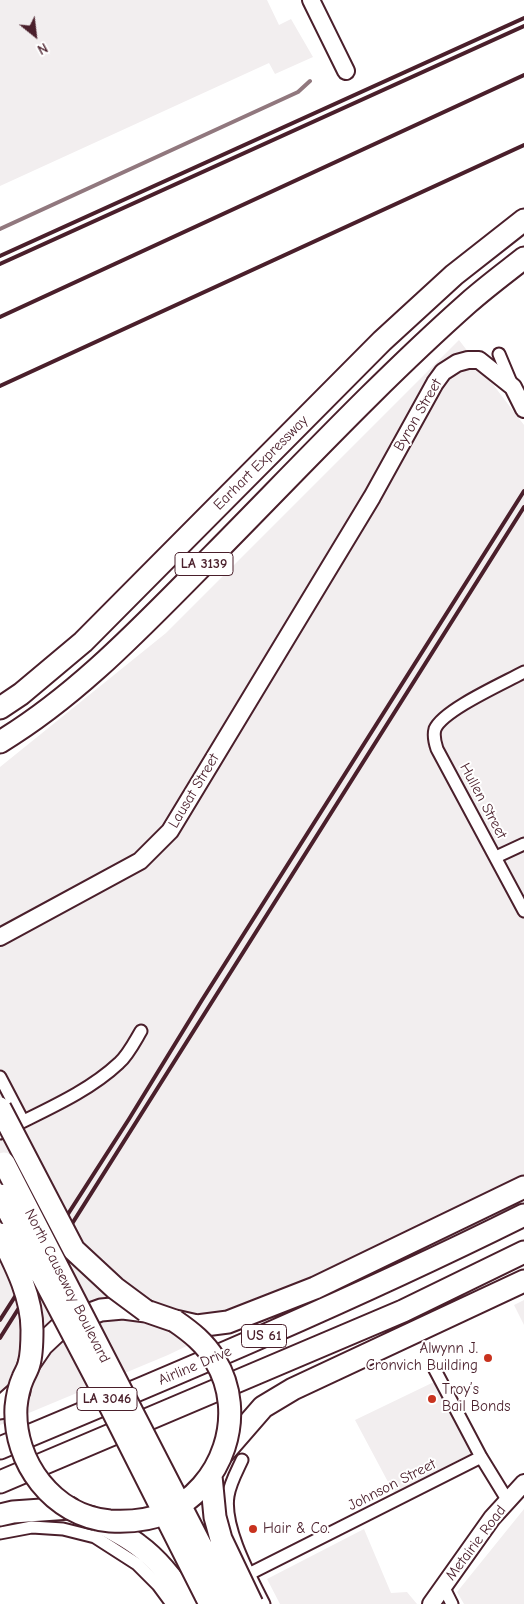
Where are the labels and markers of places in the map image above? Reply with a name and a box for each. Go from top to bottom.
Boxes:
place label: Alwynn J. Cronvich Building [366,1340,478,1375]
marker: Alwynn J. Cronvich Building [482,1352,494,1364]
place label: Troy’s Bail Bonds [442,1381,510,1416]
marker: Troy’s Bail Bonds [426,1393,438,1405]
place label: Hair & Co. [263,1520,330,1538]
marker: Hair & Co. [247,1523,259,1535]

